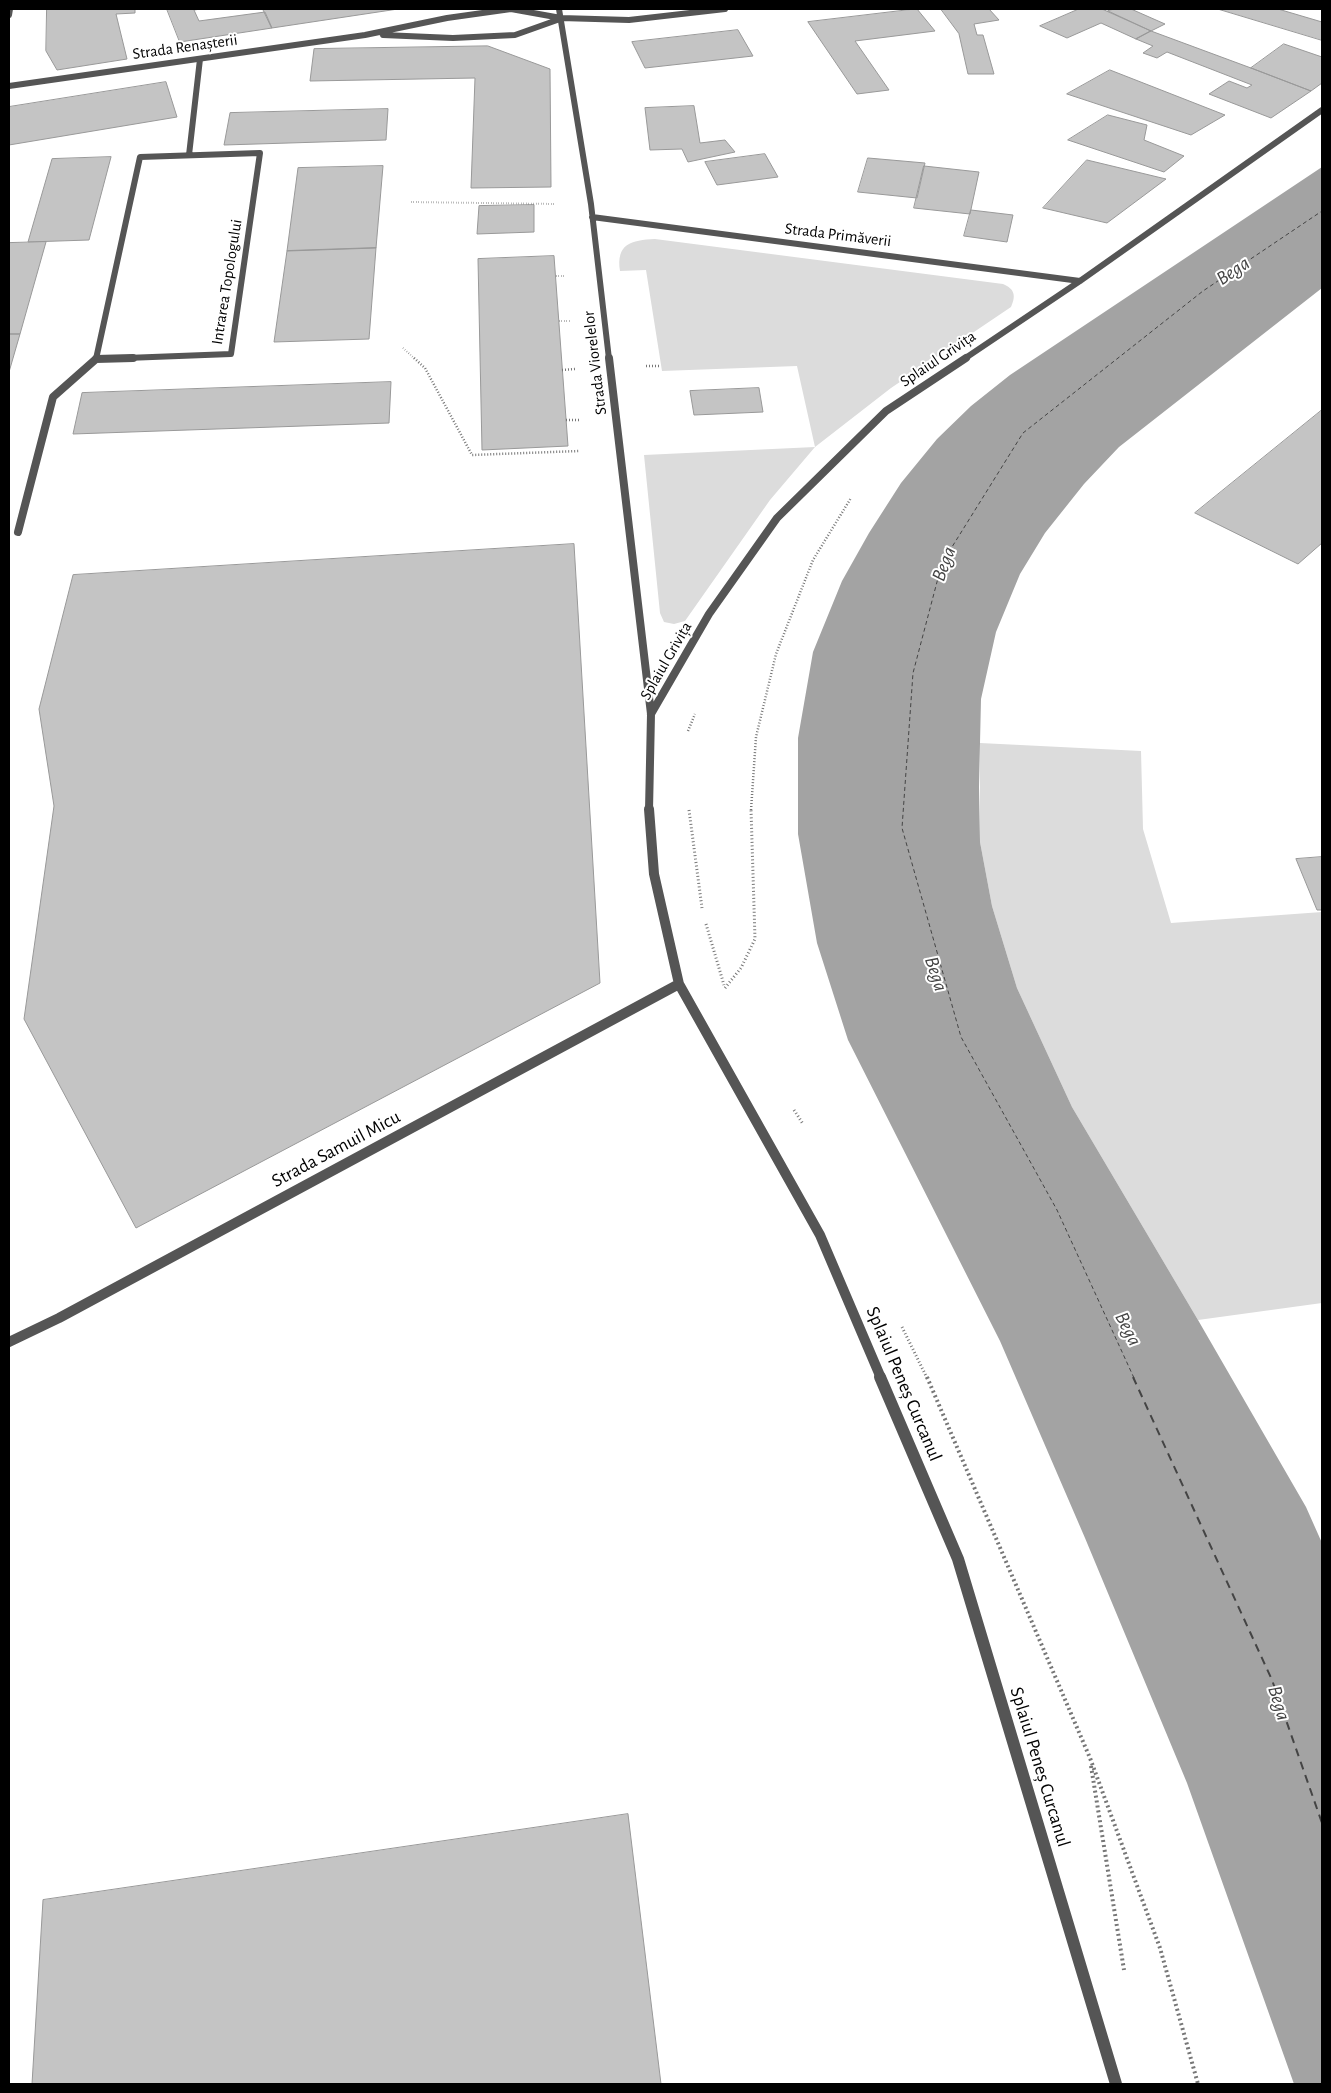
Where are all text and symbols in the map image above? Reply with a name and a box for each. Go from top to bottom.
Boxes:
street label: Strada Renașterii [131,30,239,64]
street label: Intrarea Topologului [208,218,246,346]
street label: Strada Primăverii [784,219,892,251]
water label: Bega [1212,251,1254,291]
street label: Strada Viorelelor [579,310,611,416]
street label: Splaiul Grivița [897,327,979,391]
water label: Bega [927,543,961,585]
street label: Splaiul Grivița [636,618,696,704]
water label: Bega [919,954,953,994]
street label: Strada Samuil Micu [268,1105,404,1193]
street label: Splaiul Peneș Curcanul [861,1303,947,1465]
water label: Bega [1109,1308,1147,1350]
water label: Bega [1262,1683,1296,1723]
street label: Splaiul Peneș Curcanul [1005,1684,1075,1850]

